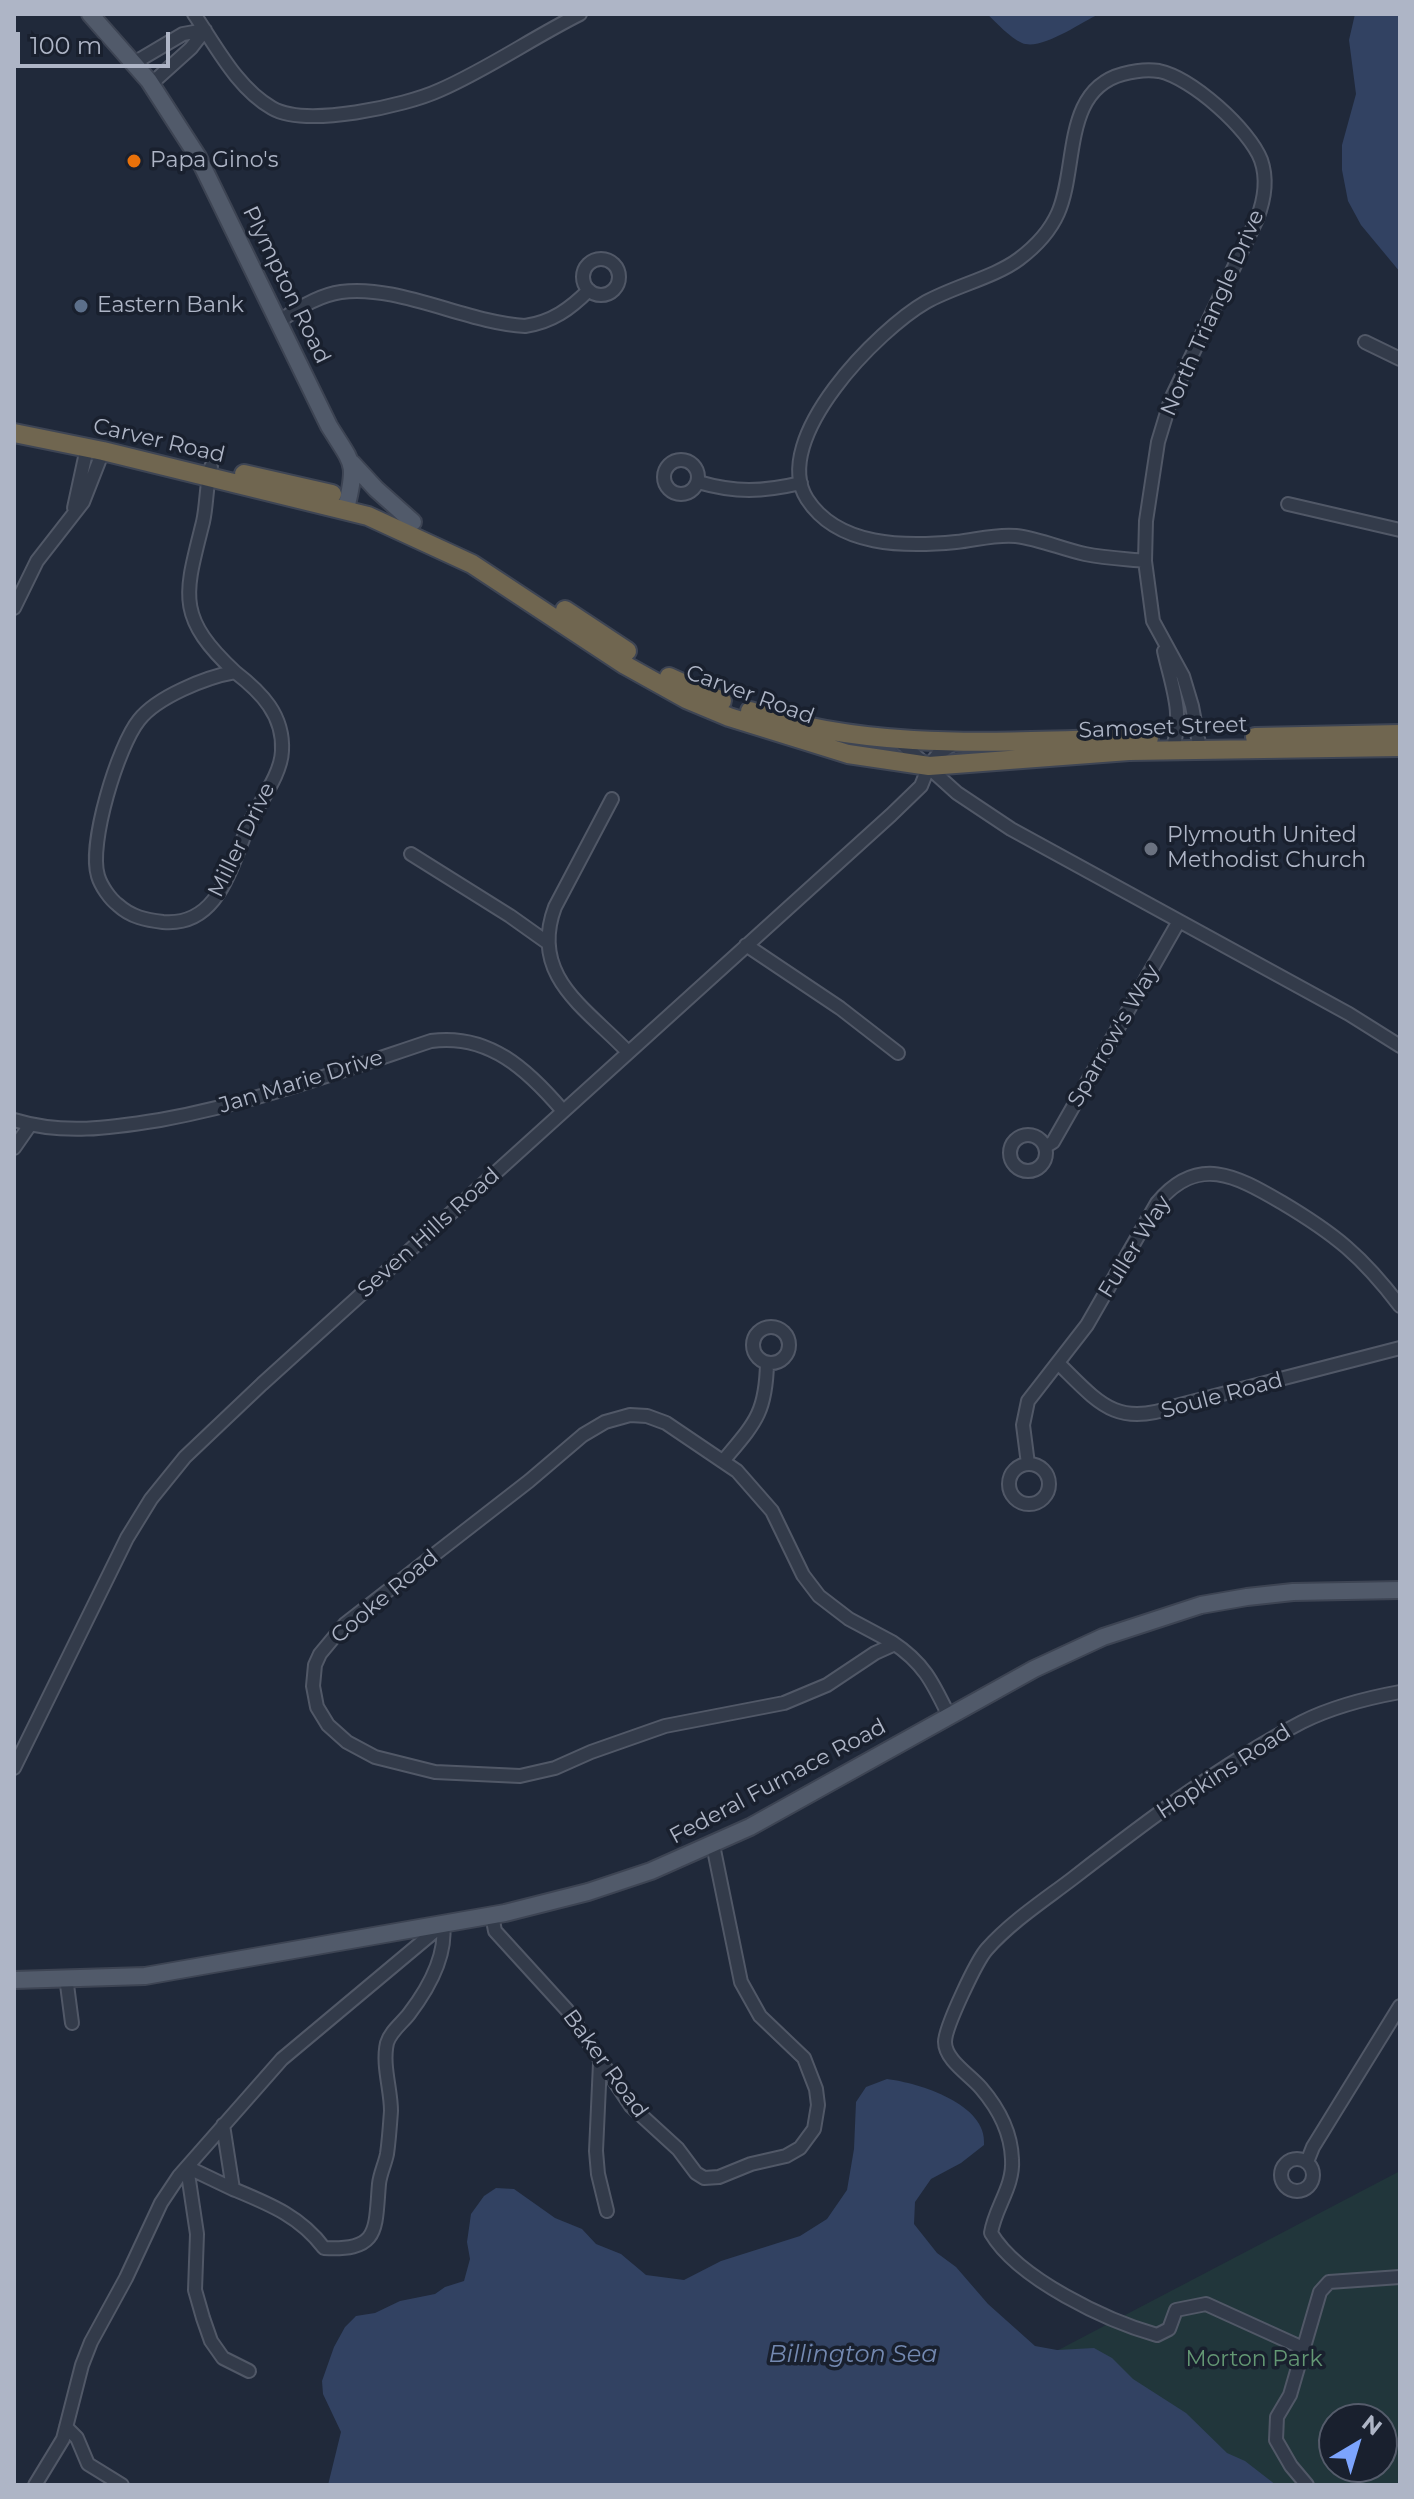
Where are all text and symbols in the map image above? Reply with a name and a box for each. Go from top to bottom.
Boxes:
scale bar [20,16,174,66]
text: 100 m [30,31,102,60]
place label: Papa Gino's [150,148,278,174]
marker: Papa Gino's [125,152,143,170]
street label: Plympton Road [236,202,336,368]
street label: North Triangle Drive [1156,206,1270,420]
place label: Eastern Bank [97,293,244,319]
marker: Eastern Bank [72,297,90,315]
street label: Carver Road [90,413,228,469]
street label: Carver Road [682,660,818,730]
street label: Samoset Street [1078,712,1248,744]
street label: Miller Drive [203,778,281,902]
place label: Plymouth United Methodist Church [1167,823,1366,874]
marker: Plymouth United Methodist Church [1142,840,1160,858]
street label: Sparrow's Way [1063,960,1165,1112]
street label: Jan Marie Drive [216,1045,386,1119]
street label: Seven Hills Road [353,1162,505,1304]
street label: Fuller Way [1093,1191,1177,1303]
street label: Soule Road [1158,1367,1286,1425]
street label: Cooke Road [326,1544,444,1650]
street label: Federal Furnace Road [665,1714,891,1850]
street label: Hopkins Road [1152,1719,1296,1825]
street label: Baker Road [557,2005,653,2123]
water label: Billington Sea [769,2341,937,2369]
park label: Morton Park [1185,2347,1323,2373]
north arrow [1318,2403,1398,2483]
text: N [1357,2409,1387,2441]

